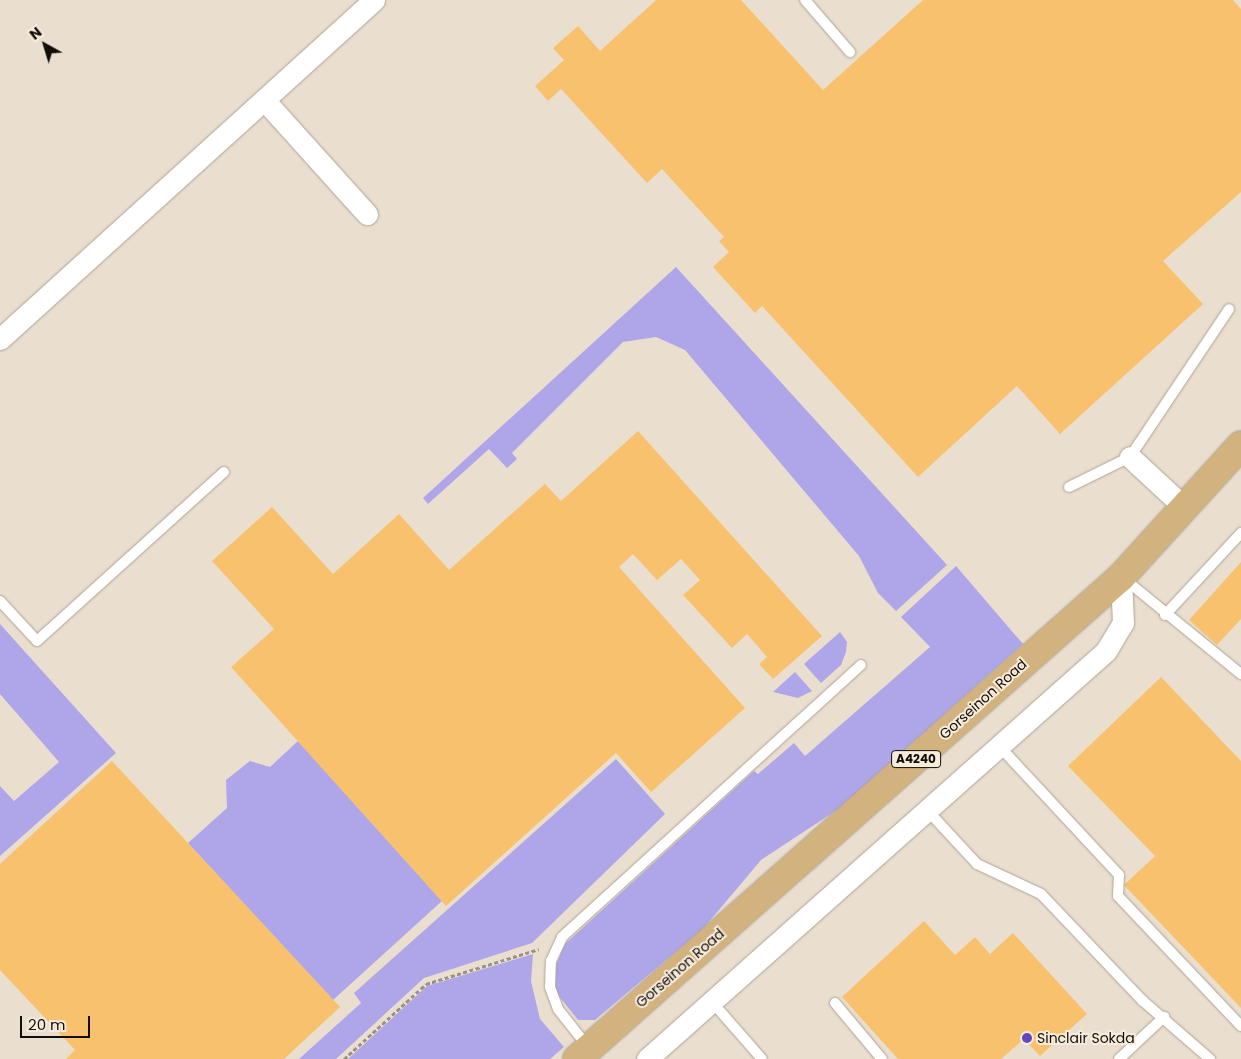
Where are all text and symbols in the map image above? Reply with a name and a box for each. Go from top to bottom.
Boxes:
north arrow [20,20,70,70]
text: N [25,22,46,44]
street label: Gorseinon Road [936,655,1030,743]
road number: A4240 [891,750,941,769]
street label: Gorseinon Road [632,925,728,1011]
scale bar [22,1006,92,1038]
text: 20 m [28,1014,66,1035]
place label: Sinclair Sokda [1037,1030,1135,1046]
marker: Sinclair Sokda [1021,1032,1033,1044]

